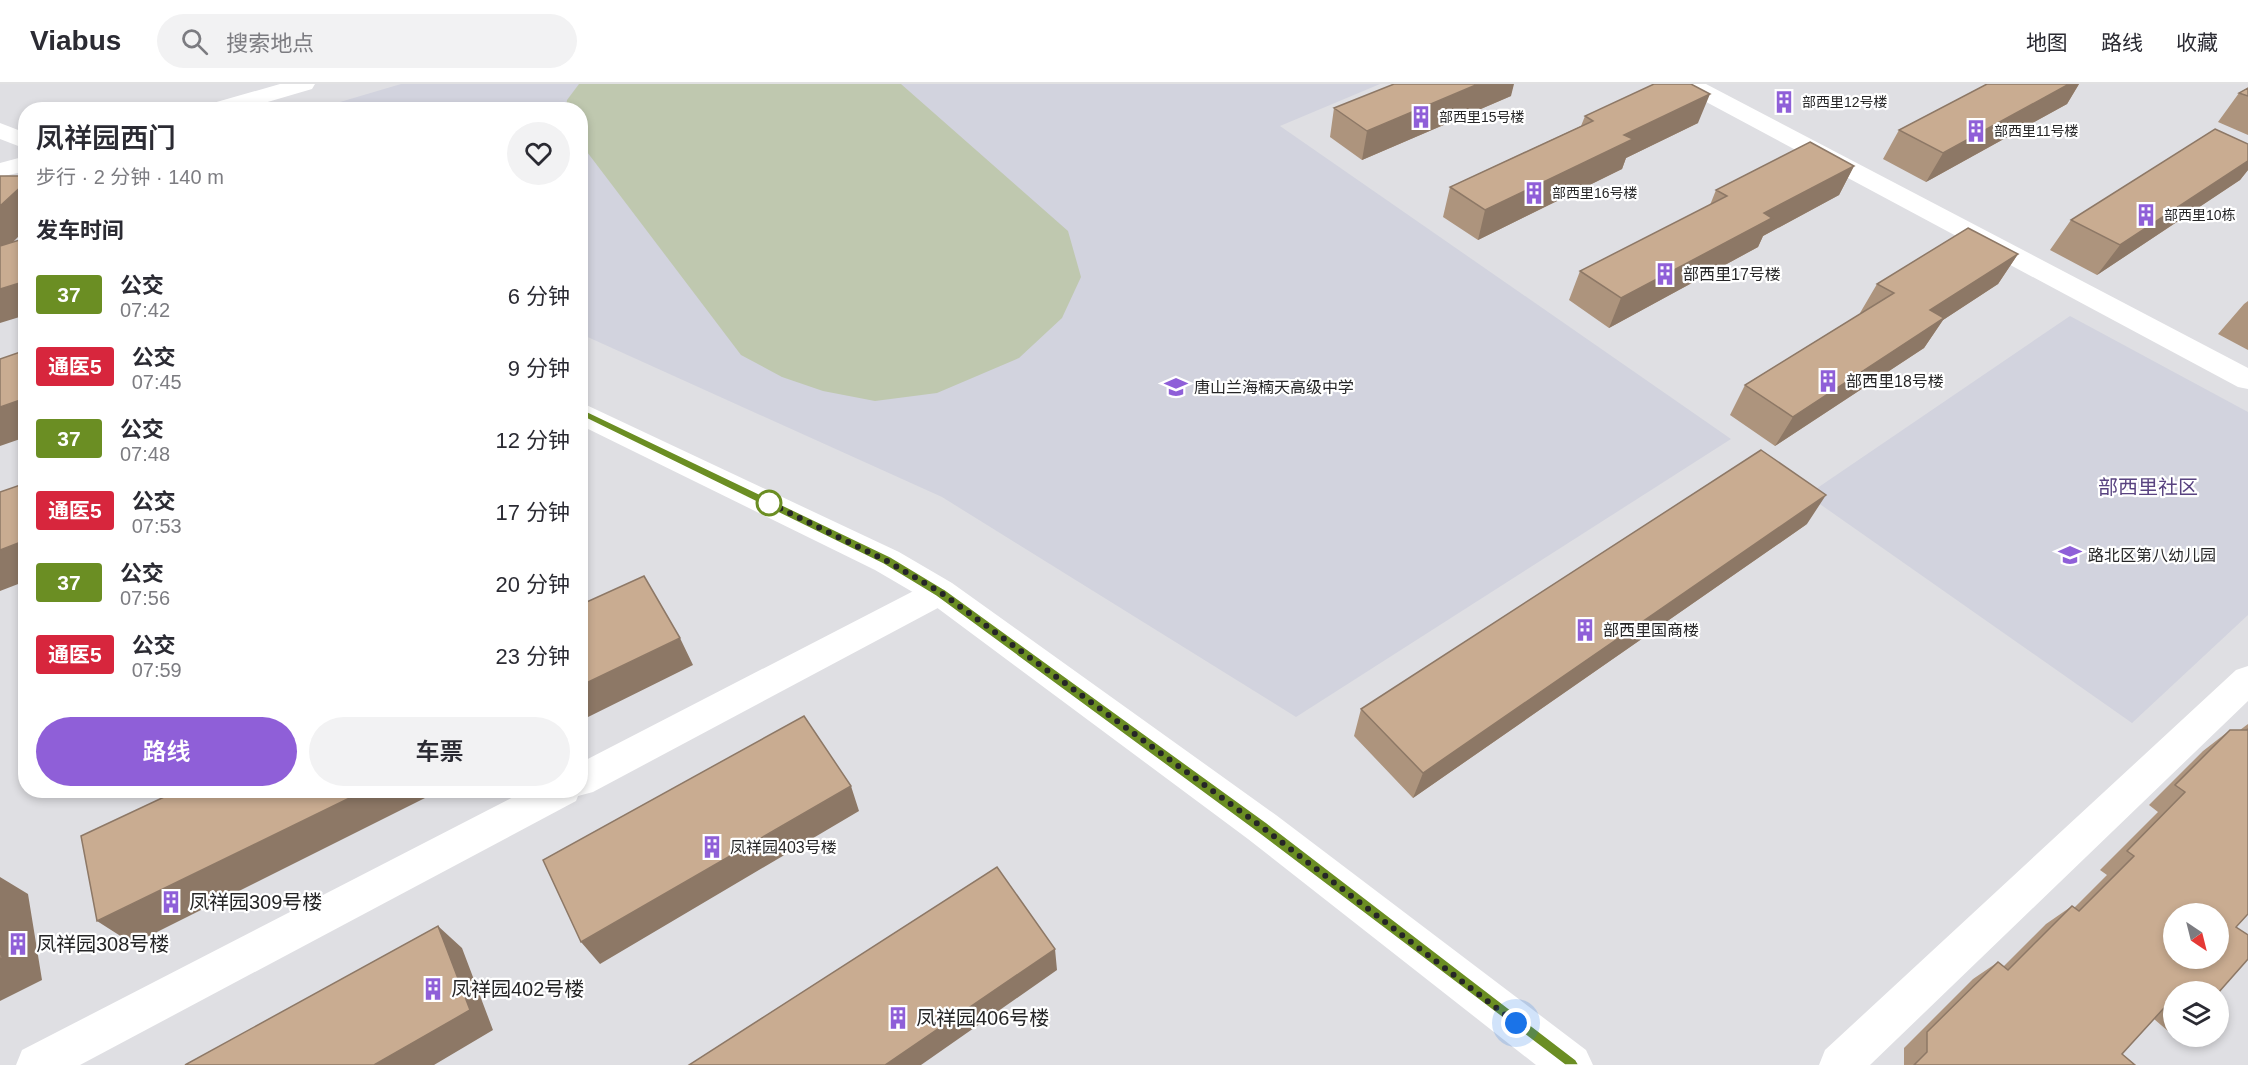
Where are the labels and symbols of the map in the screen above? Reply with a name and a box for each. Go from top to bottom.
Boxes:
building icon: 部西里12号楼 [1771,89,1797,115]
place label: 部西里12号楼 [1802,94,1888,110]
building icon: 部西里15号楼 [1408,104,1434,130]
place label: 部西里15号楼 [1439,109,1525,125]
building icon: 部西里11号楼 [1963,118,1989,144]
place label: 部西里11号楼 [1994,123,2079,139]
building icon: 部西里16号楼 [1521,180,1547,206]
place label: 部西里16号楼 [1552,185,1638,201]
building icon: 部西里10栋 [2133,202,2159,228]
place label: 部西里10栋 [2164,207,2236,223]
building icon: 部西里17号楼 [1652,261,1678,287]
place label: 部西里17号楼 [1683,266,1781,283]
building icon: 部西里18号楼 [1815,368,1841,394]
place label: 部西里18号楼 [1846,373,1944,390]
school or university icon: 唐山兰海楠天高级中学 [1163,374,1189,400]
place label: 唐山兰海楠天高级中学 [1194,378,1354,396]
district label: 部西里社区 [2098,476,2198,498]
unlabelled marker [756,490,782,516]
school or university icon: 路北区第八幼儿园 [2057,542,2083,568]
place label: 路北区第八幼儿园 [2088,547,2216,564]
building icon: 部西里国商楼 [1572,617,1598,643]
place label: 部西里国商楼 [1603,622,1699,639]
building icon: 凤祥园403号楼 [699,834,725,860]
place label: 凤祥园403号楼 [730,839,837,856]
building icon: 凤祥园309号楼 [158,889,184,915]
place label: 凤祥园309号楼 [189,891,322,913]
north arrow [2163,903,2229,969]
building icon: 凤祥园308号楼 [5,931,31,957]
place label: 凤祥园308号楼 [36,933,169,955]
building icon: 凤祥园402号楼 [420,976,446,1002]
place label: 凤祥园402号楼 [451,978,584,1000]
building icon: 凤祥园406号楼 [885,1005,911,1031]
place label: 凤祥园406号楼 [916,1007,1049,1029]
your location [1501,1008,1531,1038]

